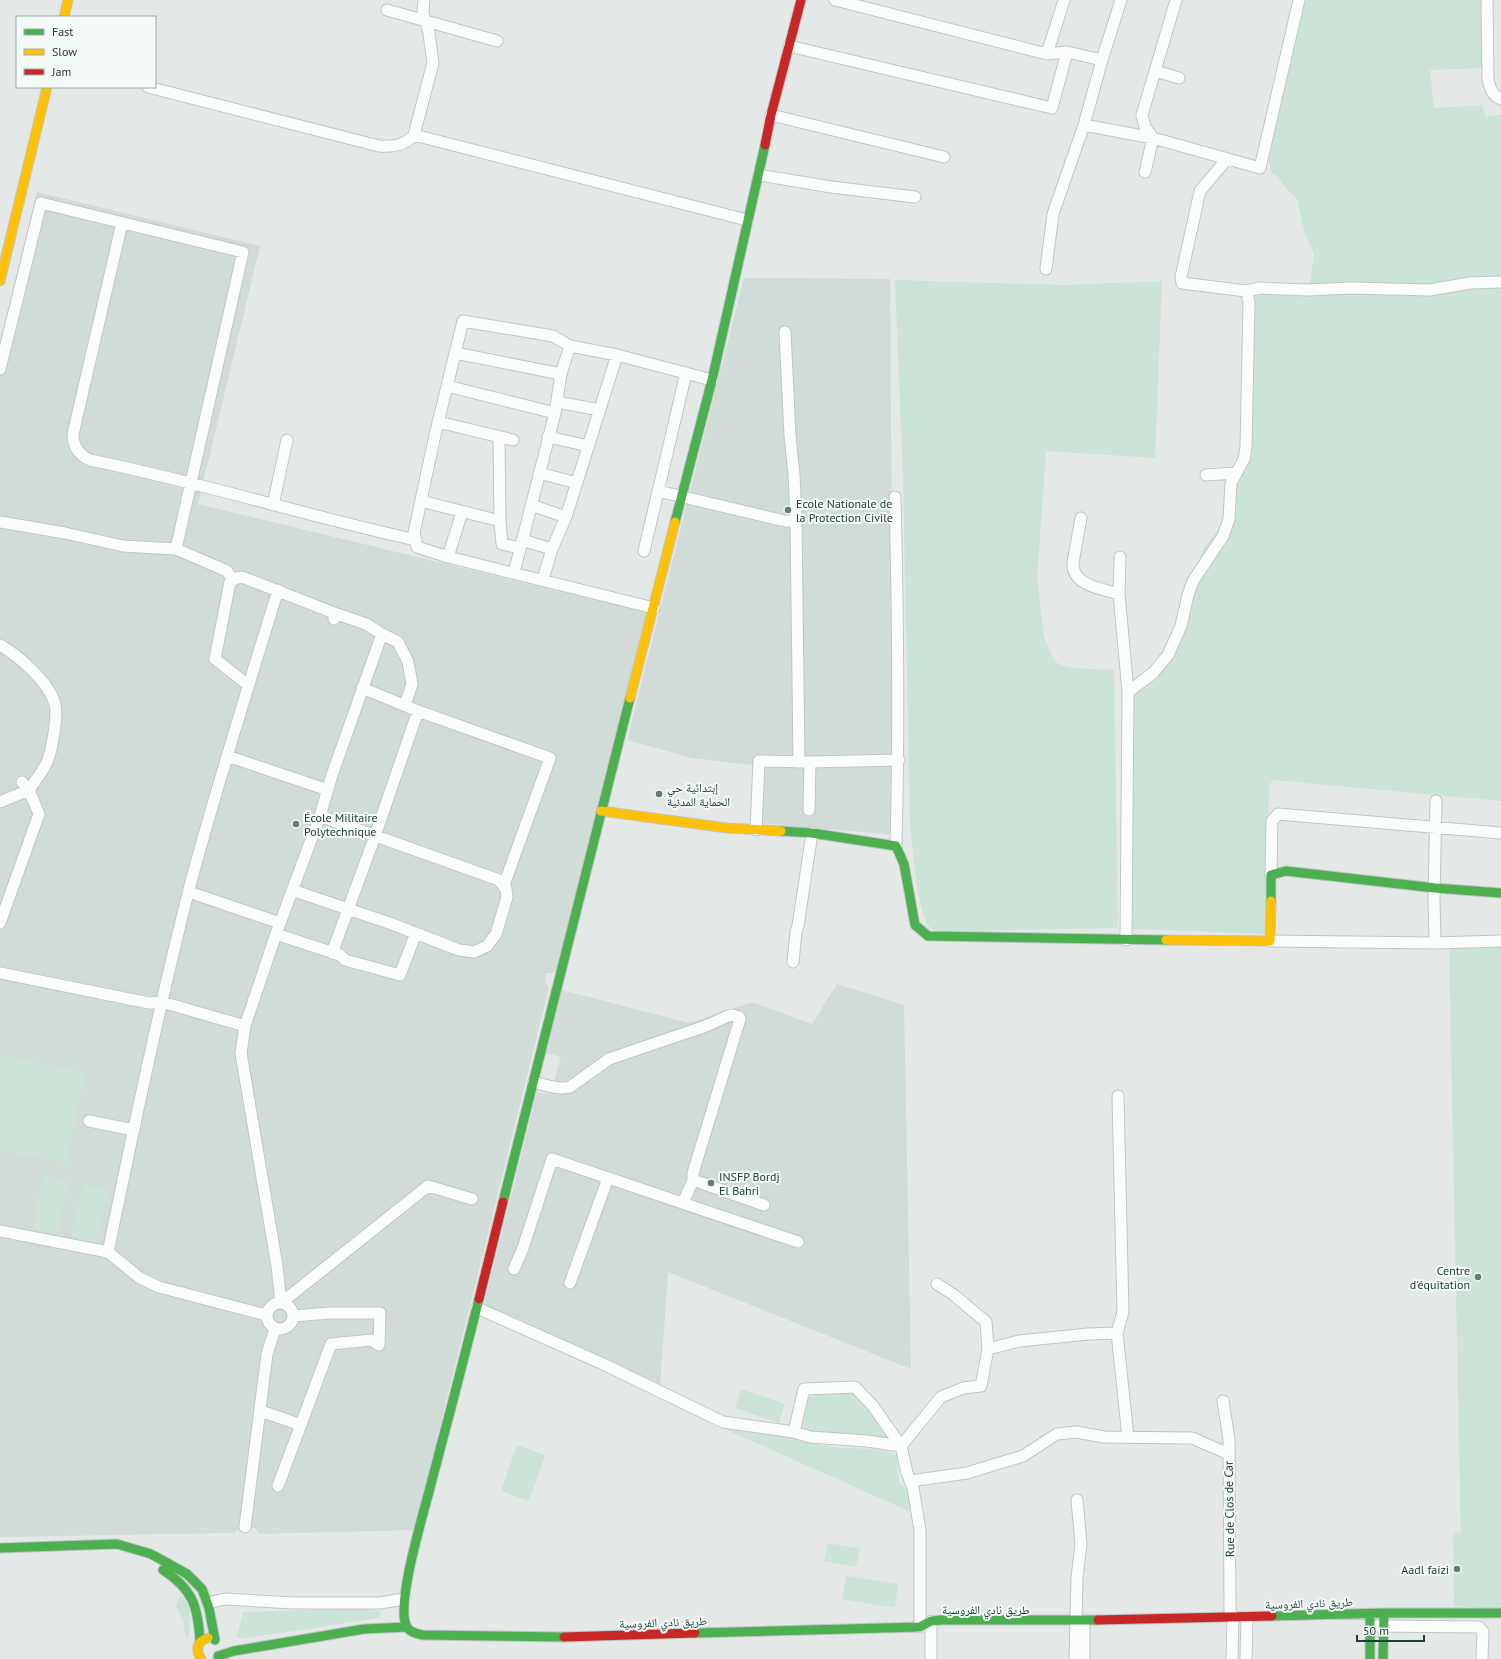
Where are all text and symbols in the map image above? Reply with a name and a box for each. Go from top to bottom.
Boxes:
legend [16,16,156,88]
text: Fast [52,24,73,39]
text: Slow [52,44,77,59]
text: Jam [51,64,71,79]
place label: Ecole Nationale de la Protection Civile [796,496,893,525]
marker: Ecole Nationale de la Protection Civile [783,505,793,515]
place label: إبتدائية حي الحماية المدنية [667,780,730,809]
marker: إبتدائية حي الحماية المدنية [654,789,664,799]
place label: École Militaire Polytechnique [304,810,378,839]
marker: École Militaire Polytechnique [291,819,301,829]
place label: INSFP Bordj El Bahri [719,1169,780,1198]
marker: INSFP Bordj El Bahri [706,1178,716,1188]
place label: Centre d'équitation [1410,1263,1470,1292]
marker: Centre d'équitation [1473,1272,1483,1282]
street label: Rue de Clos de Car [1221,1461,1237,1557]
place label: Aadl faizi [1401,1562,1449,1577]
marker: Aadl faizi [1452,1564,1462,1574]
street label: طريق نادي الفروسية [1265,1594,1353,1615]
street label: طريق نادي الفروسية [942,1602,1030,1620]
street label: طريق نادي الفروسية [619,1613,707,1634]
scale bar [1357,1617,1424,1643]
text: 50 m [1363,1623,1389,1638]

